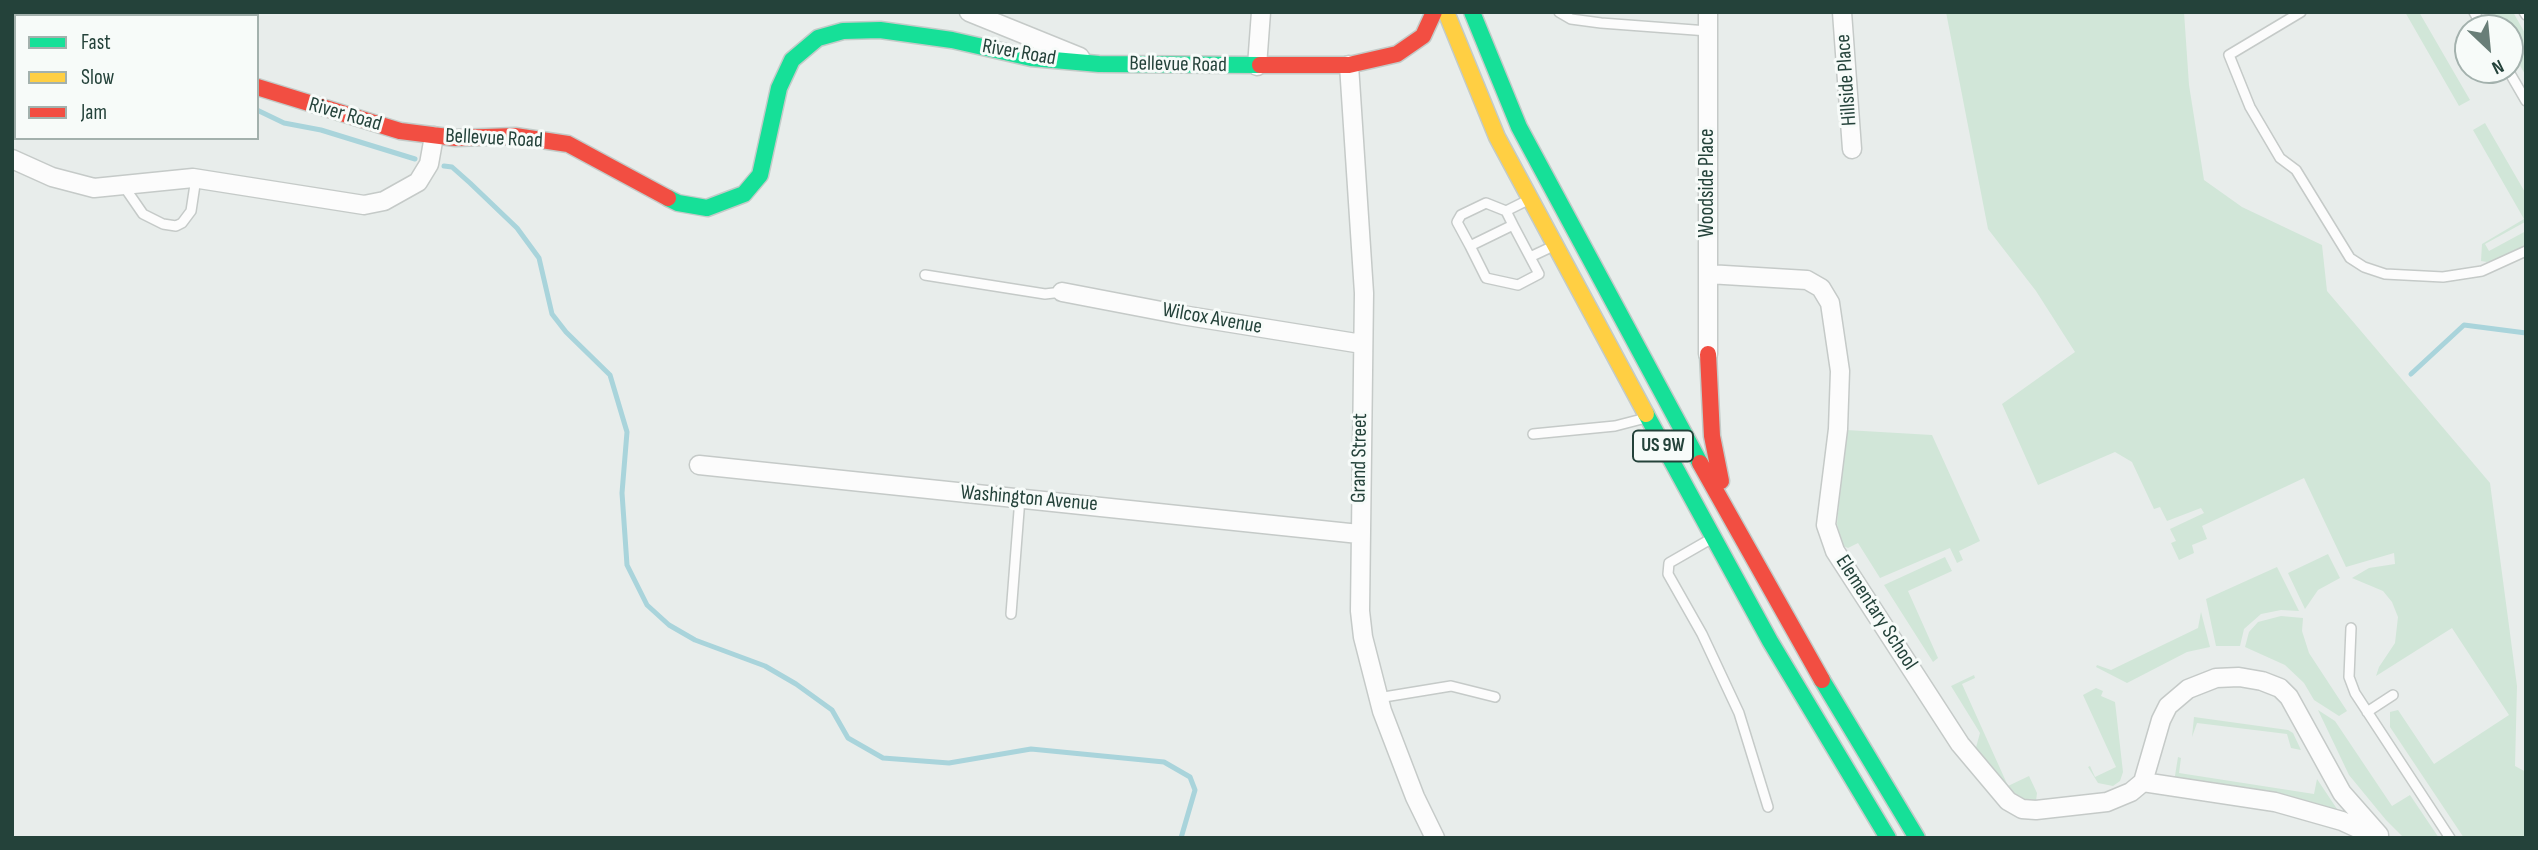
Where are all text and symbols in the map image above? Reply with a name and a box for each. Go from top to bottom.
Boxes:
legend [14,14,259,140]
north arrow [2454,14,2524,84]
text: Fast [81,30,111,55]
street label: Hillside Place [1831,33,1863,127]
street label: River Road [980,34,1058,72]
street label: Bellevue Road [1129,52,1227,78]
text: N [2488,54,2507,79]
text: Slow [81,65,114,90]
street label: River Road [306,93,384,137]
text: Jam [81,100,107,125]
street label: Bellevue Road [445,124,543,154]
street label: Woodside Place [1695,128,1721,238]
street label: Wilcox Avenue [1160,298,1264,340]
street label: Grand Street [1347,413,1373,503]
road number: US 9W [1633,430,1693,462]
street label: Washington Avenue [959,480,1099,518]
street label: Elementary School [1830,551,1922,675]

